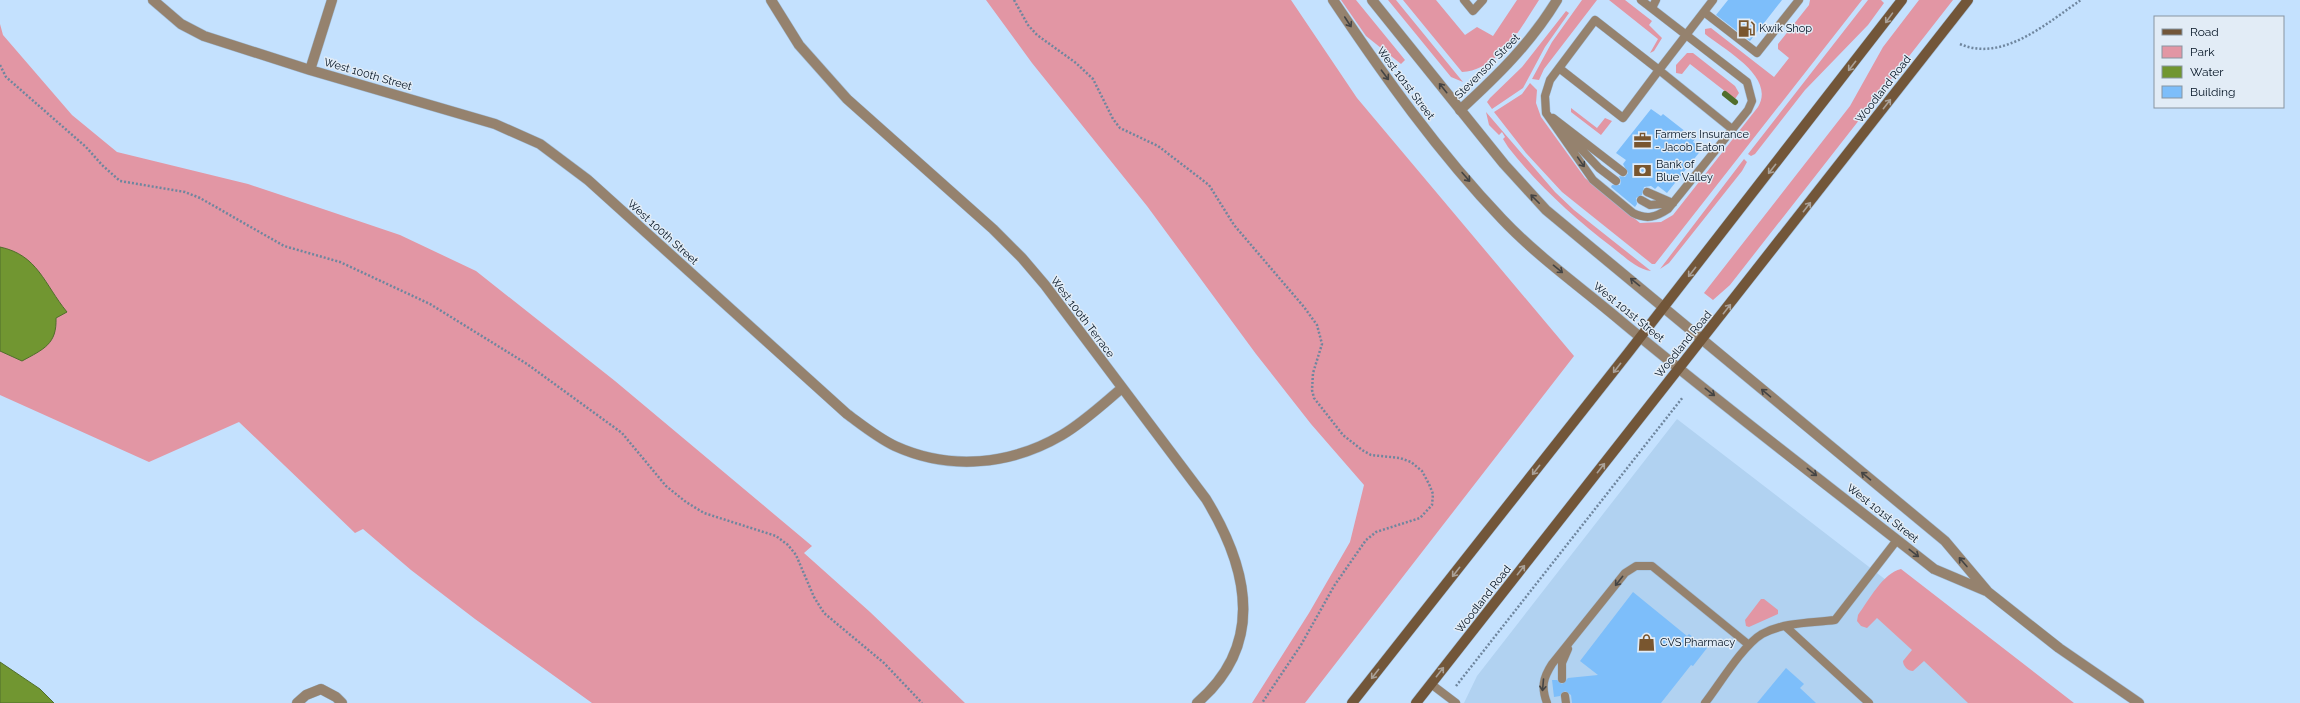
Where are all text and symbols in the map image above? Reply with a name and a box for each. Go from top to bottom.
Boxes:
one-way arrow [1885,12,1893,23]
one-way arrow [1344,16,1352,27]
legend [2154,16,2284,108]
fuel station icon: Kwik Shop [1736,18,1756,38]
place label: Kwik Shop [1759,22,1812,35]
text: Road [2190,25,2219,39]
street label: Stevenson Street [1452,31,1523,102]
street label: West 101st Street [1374,44,1437,122]
text: Park [2190,45,2215,59]
street label: Woodland Road [1853,53,1914,126]
street label: West 100th Street [323,56,413,93]
one-way arrow [1847,61,1856,72]
text: Water [2190,65,2224,79]
one-way arrow [1381,70,1390,81]
one-way arrow [1438,83,1447,94]
text: Building [2190,85,2236,99]
one-way arrow [1882,99,1891,110]
place label: Farmers Insurance - Jacob Eaton [1655,128,1749,154]
office icon: Farmers Insurance - Jacob Eaton [1632,130,1652,150]
one-way arrow [1577,156,1585,167]
place label: Bank of Blue Valley [1656,158,1713,184]
bank icon: Bank of Blue Valley [1633,160,1653,180]
one-way arrow [1767,164,1776,175]
one-way arrow [1461,172,1470,183]
one-way arrow [1530,194,1540,204]
street label: West 100th Street [625,197,701,268]
one-way arrow [1802,201,1811,212]
one-way arrow [1552,264,1563,273]
one-way arrow [1688,266,1696,277]
street label: West 100th Terrace [1048,274,1118,361]
one-way arrow [1629,277,1640,286]
street label: West 101st Street [1591,280,1667,345]
one-way arrow [1722,304,1731,315]
street label: Woodland Road [1652,308,1714,380]
one-way arrow [1612,362,1621,373]
one-way arrow [1704,388,1715,396]
one-way arrow [1761,388,1771,397]
one-way arrow [1596,462,1605,473]
one-way arrow [1532,465,1540,476]
one-way arrow [1806,468,1817,477]
one-way arrow [1861,471,1872,480]
street label: West 101st Street [1844,481,1921,546]
one-way arrow [1908,549,1919,557]
one-way arrow [1958,557,1967,567]
street label: Woodland Road [1453,563,1514,636]
one-way arrow [1516,565,1525,576]
one-way arrow [1451,567,1460,578]
one-way arrow [1614,575,1623,586]
shop icon: CVS Pharmacy [1637,632,1657,652]
place label: CVS Pharmacy [1660,636,1735,649]
one-way arrow [1436,667,1445,678]
one-way arrow [1371,669,1379,680]
one-way arrow [1540,678,1547,691]

